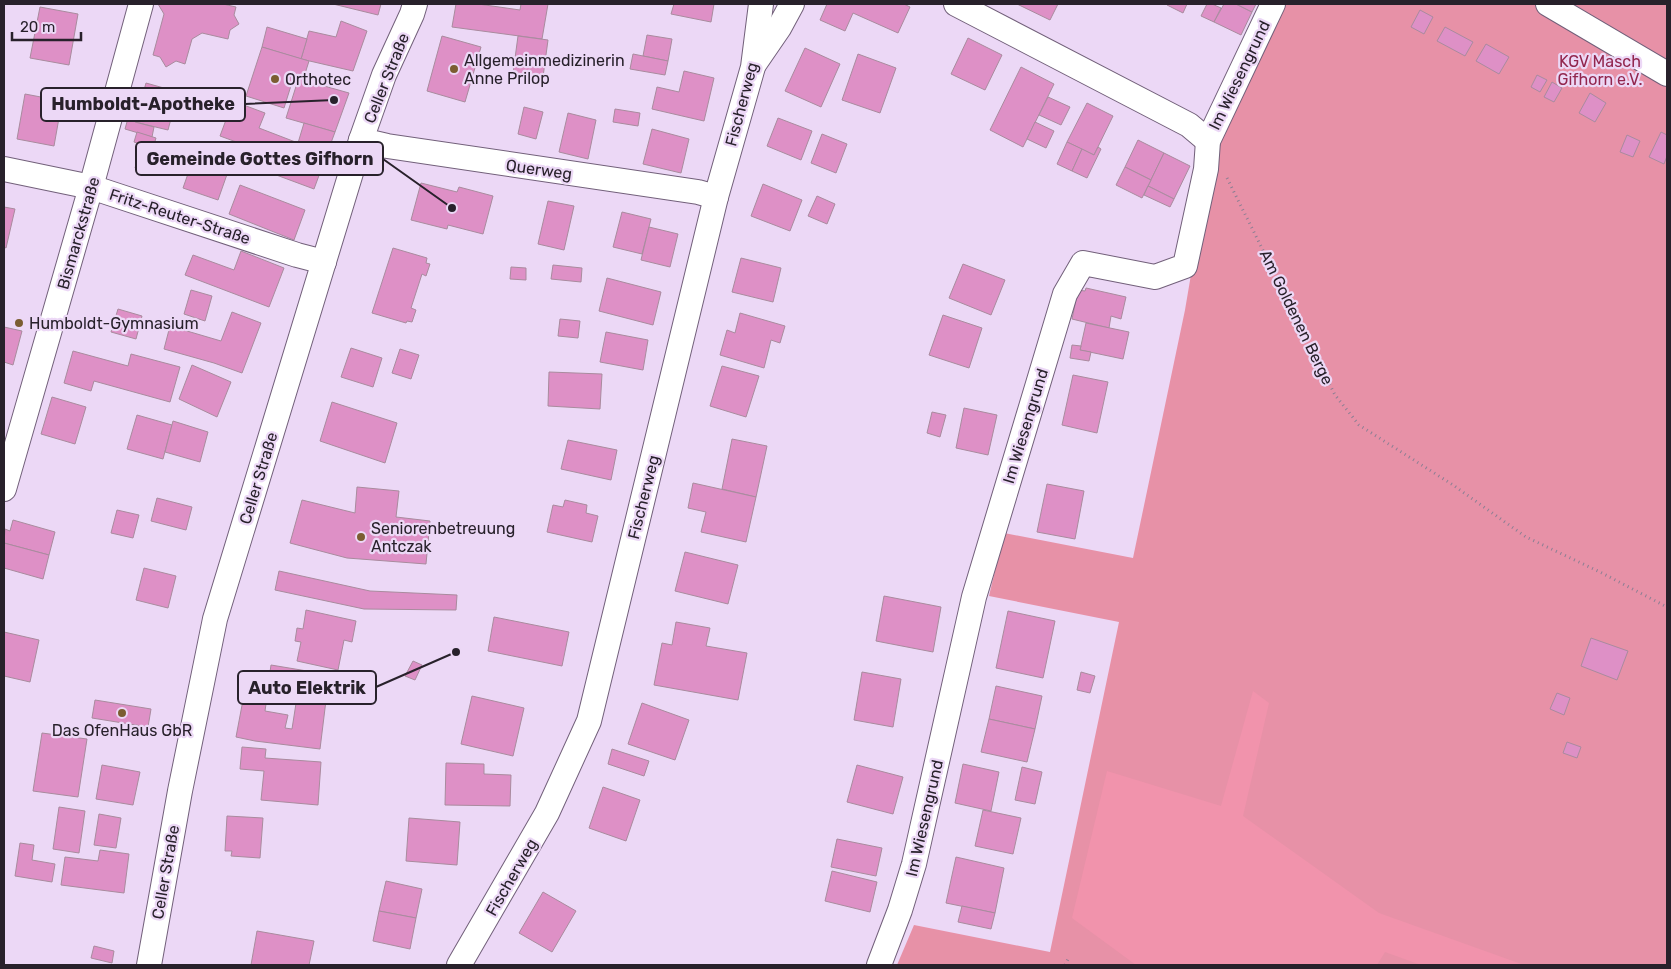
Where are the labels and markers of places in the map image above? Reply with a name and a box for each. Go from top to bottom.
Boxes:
place label: Allgemeinmedizinerin Anne Prilop [464,51,625,88]
marker: Allgemeinmedizinerin Anne Prilop [448,63,460,75]
place label: Orthotec [285,70,351,89]
marker: Orthotec [269,73,281,85]
callout: Humboldt-Apotheke [41,88,245,121]
callout: Gemeinde Gottes Gifhorn [136,142,383,175]
place label: Humboldt-Gymnasium [29,314,199,333]
marker: Humboldt-Gymnasium [13,317,25,329]
place label: Seniorenbetreuung Antczak [371,519,515,556]
marker: Seniorenbetreuung Antczak [355,531,367,543]
callout: Auto Elektrik [238,671,376,704]
marker: Das OfenHaus GbR [116,707,128,719]
place label: Das OfenHaus GbR [52,721,192,740]

